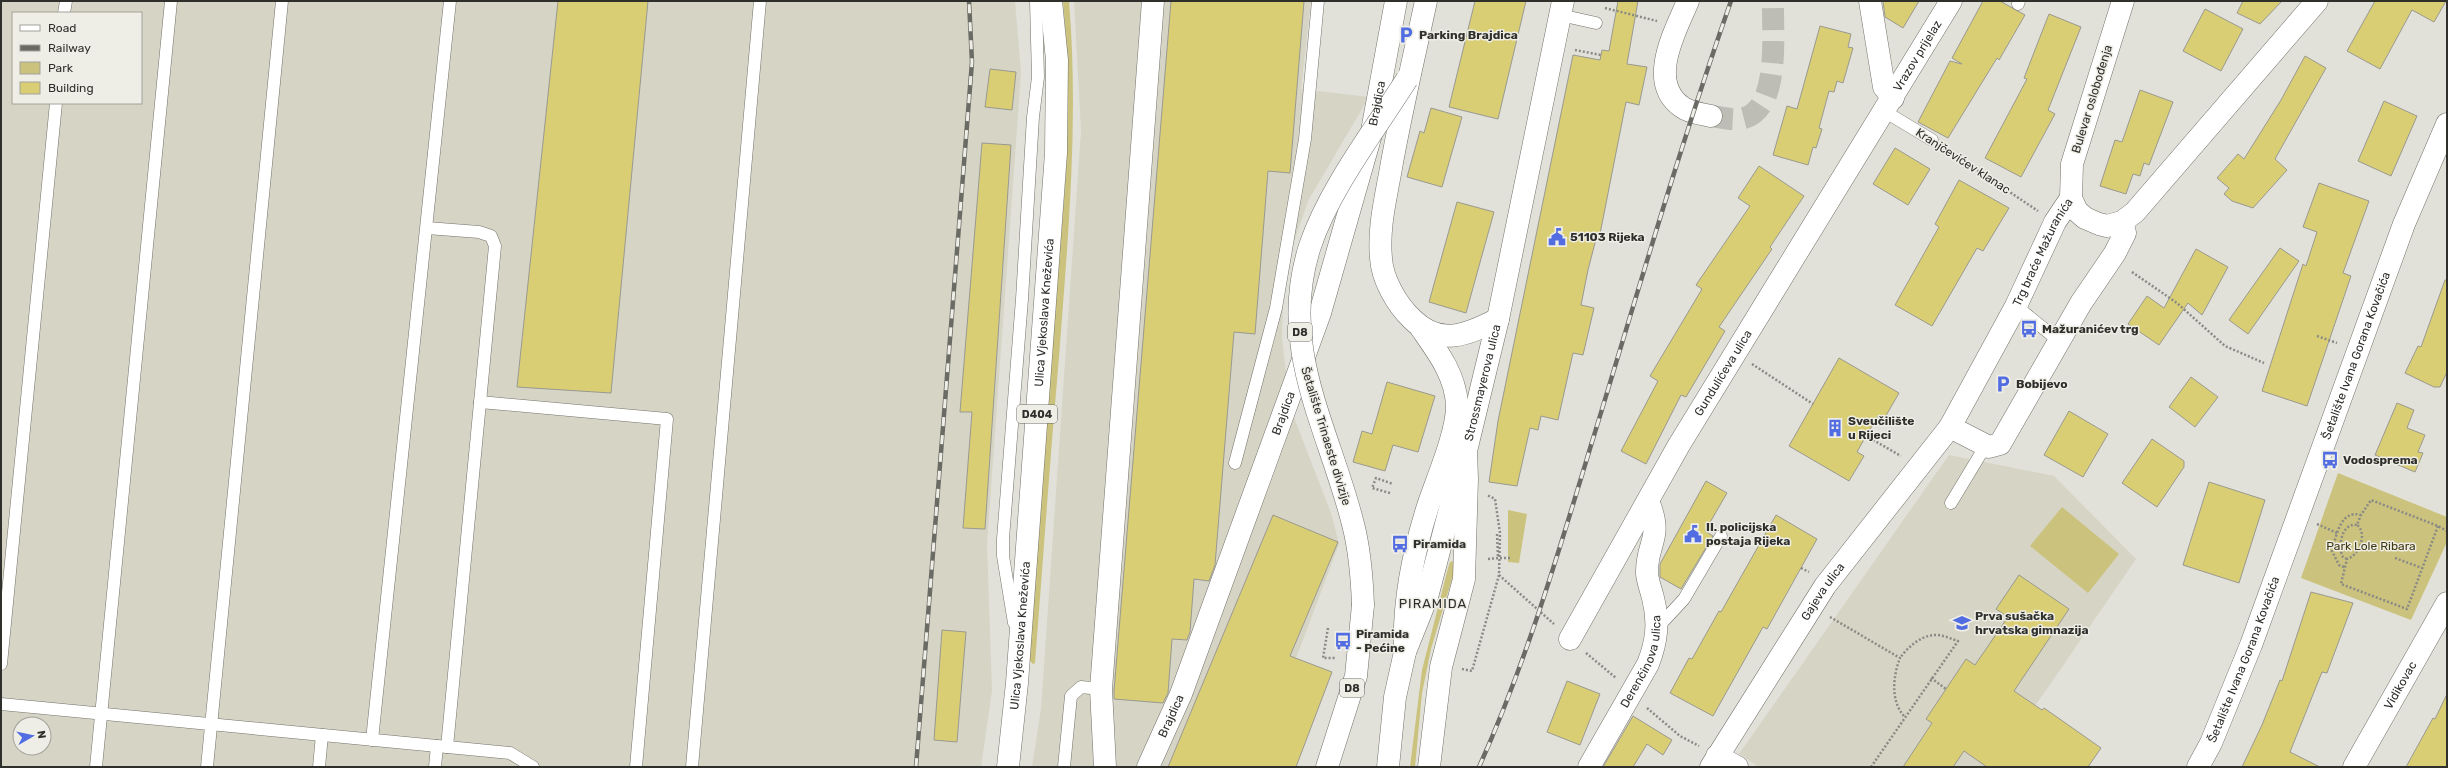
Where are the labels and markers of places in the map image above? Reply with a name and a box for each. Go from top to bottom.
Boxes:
parking icon: Parking Brajdica [1396,25,1416,45]
place label: Parking Brajdica [1419,28,1518,42]
public building icon: 51103 Rijeka [1547,227,1567,247]
place label: 51103 Rijeka [1570,230,1645,244]
bus stop icon: Mažuranićev trg [2019,319,2039,339]
place label: Mažuranićev trg [2042,322,2139,336]
parking icon: Bobijevo [1993,374,2013,394]
place label: Bobijevo [2016,377,2068,391]
place label: Sveučilište u Rijeci [1848,414,1914,442]
building icon: Sveučilište u Rijeci [1825,418,1845,438]
bus stop icon: Vodosprema [2320,450,2340,470]
place label: Vodosprema [2343,453,2418,467]
place label: II. policijska postaja Rijeka [1706,520,1790,548]
public building icon: II. policijska postaja Rijeka [1683,524,1703,544]
bus stop icon: Piramida [1390,534,1410,554]
place label: Piramida [1413,537,1466,551]
place label: Prva sušačka hrvatska gimnazija [1975,609,2089,637]
school or university icon: Prva sušačka hrvatska gimnazija [1952,613,1972,633]
place label: Piramida - Pećine [1356,627,1409,655]
bus stop icon: Piramida - Pećine [1333,631,1353,651]

